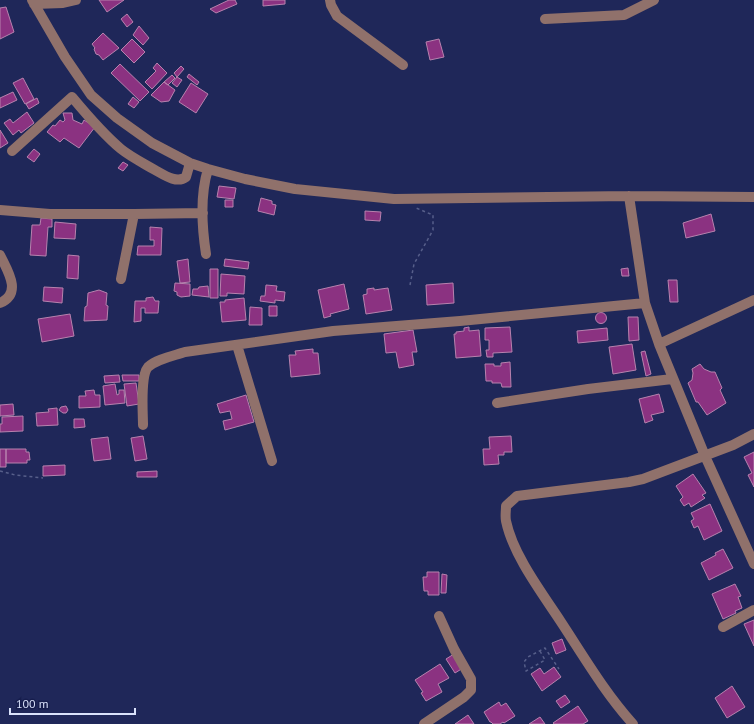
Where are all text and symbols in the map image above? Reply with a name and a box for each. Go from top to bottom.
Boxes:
scale bar [10,690,135,716]
text: 100 m [16,696,49,711]

